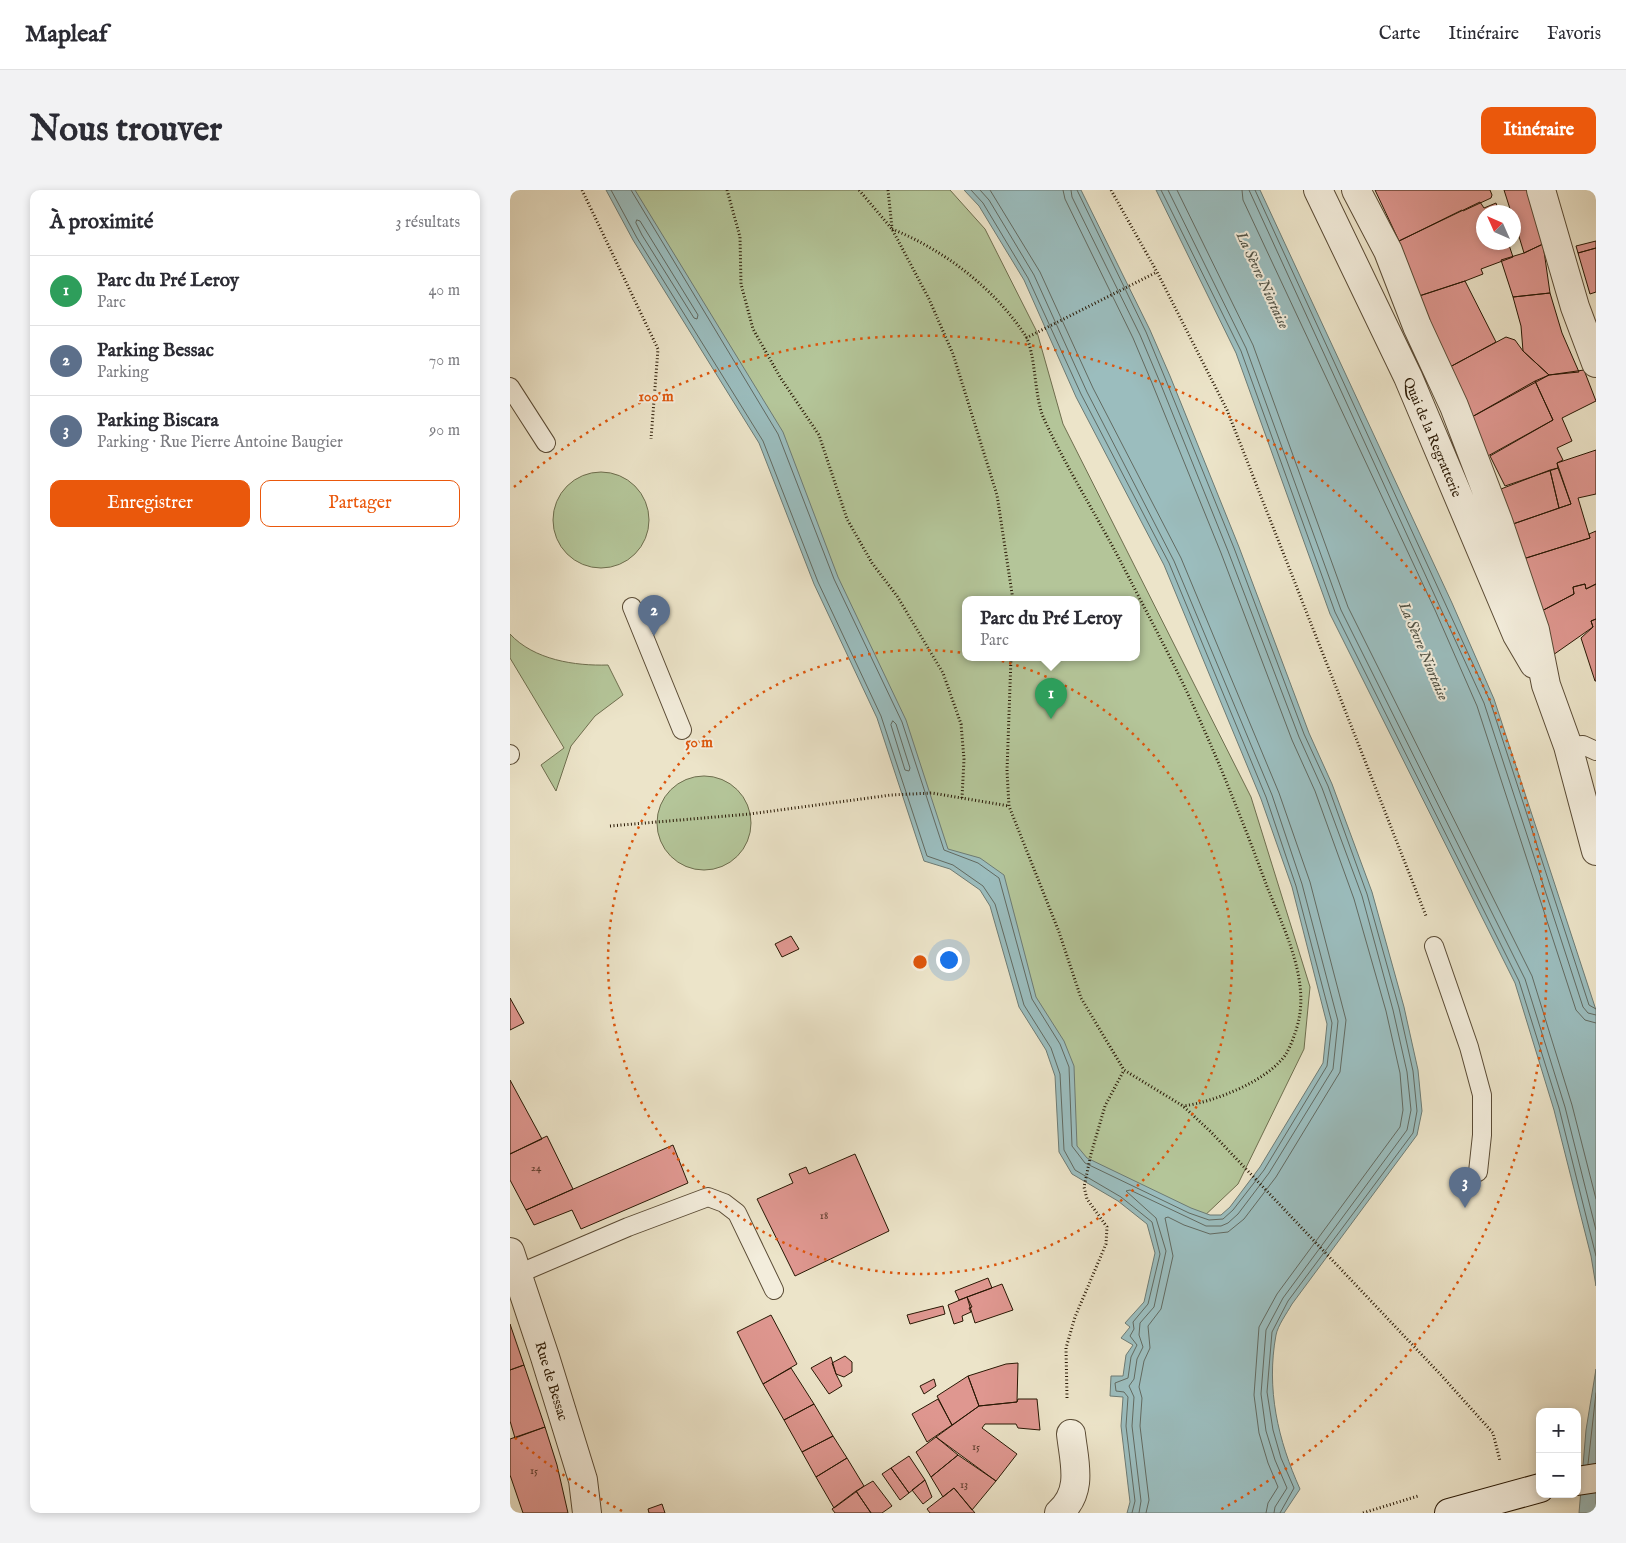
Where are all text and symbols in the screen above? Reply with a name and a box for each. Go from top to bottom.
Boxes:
text: Mapleaf [25,19,107,50]
text: Carte [1379,23,1421,46]
text: Itinéraire [1449,23,1519,46]
text: Favoris [1547,23,1601,46]
button: Itinéraire [1481,107,1596,154]
text: Nous trouver [30,108,222,153]
north arrow [1476,205,1521,250]
text: À proximité [50,209,153,236]
text: 3 résultats [395,213,460,233]
water label: La Sèvre Niortaise [1231,228,1293,332]
text: Parc du Pré Leroy [97,269,239,293]
text: 1 [63,281,69,301]
text: 40 m [428,281,460,301]
text: Parc [97,293,126,313]
text: Parking Bessac [97,339,214,363]
text: 2 [62,351,70,371]
text: 70 m [429,351,460,371]
text: Parking [97,363,149,383]
street label: Quai de la Regratterie [1399,375,1466,501]
text: 100 m [638,387,674,406]
text: Parking Biscara [97,409,219,433]
text: 3 [63,421,69,441]
text: 90 m [429,421,460,441]
text: Parking · Rue Pierre Antoine Baugier [97,433,343,453]
button: Enregistrer [50,480,250,527]
button: Partager [260,480,460,527]
pin: 2 [638,595,670,636]
popup [962,596,1140,661]
water label: La Sèvre Niortaise [1394,598,1453,703]
text: Parc du Pré Leroy [980,607,1122,631]
text: Parc [980,631,1009,651]
pin: 1 [1035,678,1067,719]
text: 50 m [685,733,713,752]
your location [936,947,962,973]
centre of rings [911,953,929,971]
house number: 24 [531,1161,542,1175]
pin: 3 [1449,1167,1481,1208]
house number: 18 [820,1209,828,1223]
street label: Rue de Bessac [530,1340,572,1423]
map controls [1536,1408,1581,1498]
button: + [1536,1408,1581,1453]
house number: 15 [972,1440,980,1454]
button: − [1536,1453,1581,1498]
house number: 15 [530,1464,538,1478]
house number: 13 [960,1478,968,1492]

